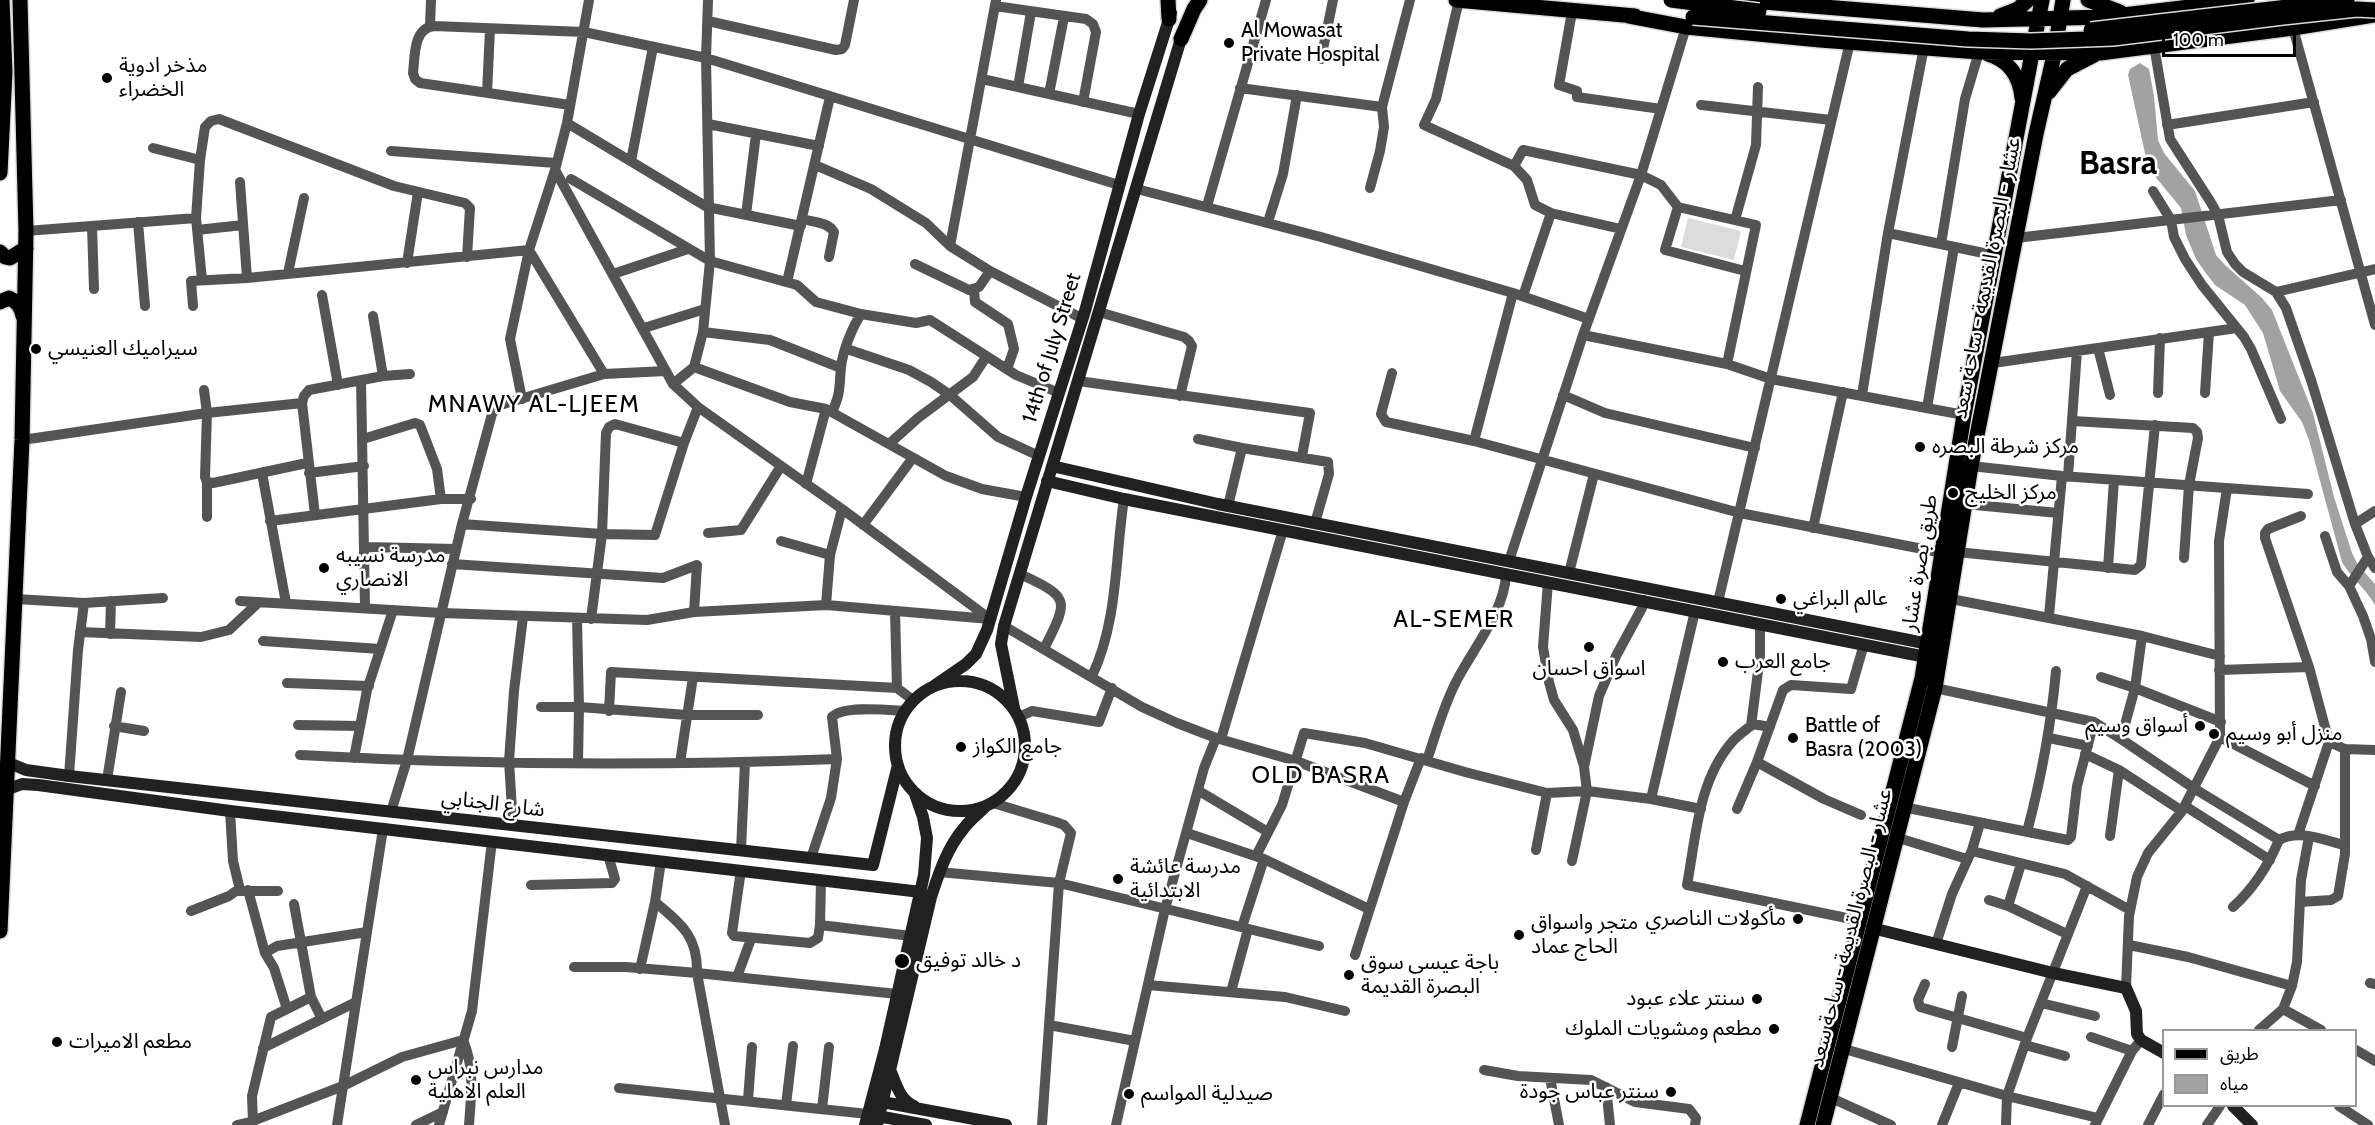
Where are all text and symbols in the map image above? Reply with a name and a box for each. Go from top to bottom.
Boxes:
place label: Al Mowasat Private Hospital [1241,18,1380,68]
scale bar [2165,18,2298,56]
text: 100 m [2173,29,2224,51]
marker: Al Mowasat Private Hospital [1222,36,1236,50]
place label: مذخر ادوية الخضراء [119,53,207,103]
marker: مذخر ادوية الخضراء [100,71,114,85]
street label: عشار - البصرة القديمة - ساحة سعد [1947,135,2027,421]
district label: Basra [2079,144,2157,184]
street label: 14th of July Street [1017,270,1087,426]
place label: سيراميك العنيسي [48,336,198,362]
marker: سيراميك العنيسي [29,342,43,356]
district label: MNAWY AL-LJEEM [428,391,640,419]
place label: مركز شرطة البصره [1932,434,2079,460]
marker: مركز شرطة البصره [1913,440,1927,454]
place label: مركز الخليج [1965,480,2057,506]
marker: مركز الخليج [1946,486,1960,500]
street label: طريق بصرة عشار [1897,493,1943,633]
place label: مدرسة نسيبه الانصاري [336,543,445,593]
marker: مدرسة نسيبه الانصاري [317,561,331,575]
place label: عالم البراغي [1793,586,1888,612]
marker: عالم البراغي [1774,592,1788,606]
district label: AL-SEMER [1393,606,1515,634]
marker: اسواق احسان [1582,640,1596,654]
place label: جامع العرب [1735,649,1831,675]
marker: جامع العرب [1716,655,1730,669]
place label: اسواق احسان [1532,656,1646,682]
place label: Battle of Basra (2003) [1805,713,1922,763]
place label: أسواق وسيم [2085,713,2188,739]
marker: أسواق وسيم [2193,719,2207,733]
place label: منزل أبو وسيم [2226,721,2343,747]
marker: منزل أبو وسيم [2207,727,2221,741]
marker: Battle of Basra (2003) [1786,731,1800,745]
place label: جامع الكواز [973,734,1062,760]
marker: جامع الكواز [954,740,968,754]
district label: OLD BASRA [1251,762,1391,790]
street label: شارع الجنابي [440,785,546,823]
street label: عشار - البصرة القديمة - ساحة سعد [1804,786,1898,1070]
place label: مدرسة عائشة الابتدائية [1130,854,1241,904]
marker: مدرسة عائشة الابتدائية [1111,872,1125,886]
place label: مأكولات الناصري [1646,906,1786,932]
place label: متجر واسواق الحاج عماد [1531,910,1638,960]
marker: مأكولات الناصري [1791,912,1805,926]
marker: متجر واسواق الحاج عماد [1512,928,1526,942]
place label: د خالد توفيق [916,948,1021,974]
place label: باجة عيسى سوق البصرة القديمة [1361,950,1499,1000]
marker: د خالد توفيق [893,952,911,970]
marker: باجة عيسى سوق البصرة القديمة [1342,968,1356,982]
place label: سنتر علاء عبود [1626,986,1745,1012]
marker: سنتر علاء عبود [1750,992,1764,1006]
place label: مطعم ومشويات الملوك [1565,1016,1762,1042]
marker: مطعم ومشويات الملوك [1767,1022,1781,1036]
place label: مطعم الاميرات [69,1029,192,1055]
legend [2162,1029,2357,1107]
marker: مطعم الاميرات [50,1035,64,1049]
text: طريق [2220,1043,2259,1065]
place label: مدارس نبراس العلم الاهلية [428,1055,543,1105]
marker: مدارس نبراس العلم الاهلية [409,1073,423,1087]
text: مياه [2220,1073,2249,1095]
place label: سنتر عباس جودة [1520,1079,1659,1105]
place label: صيدلية المواسم [1141,1081,1273,1107]
marker: سنتر عباس جودة [1664,1085,1678,1099]
marker: صيدلية المواسم [1122,1087,1136,1101]

